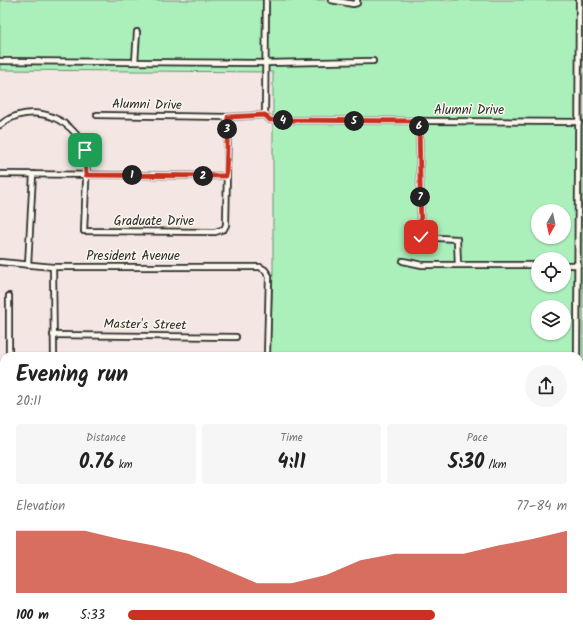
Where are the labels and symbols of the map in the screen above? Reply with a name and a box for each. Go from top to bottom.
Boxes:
street label: Alumni Drive [112,94,182,116]
street label: Alumni Drive [434,100,504,121]
pin: 4 [273,110,293,130]
pin: 5 [344,111,364,131]
pin: 6 [409,116,429,136]
pin: 3 [217,119,237,139]
pin [68,133,102,167]
pin: 1 [122,165,142,185]
pin: 2 [193,166,213,186]
pin: 7 [410,187,430,207]
north arrow [531,204,571,244]
street label: Graduate Drive [114,211,194,232]
pin [404,220,438,254]
street label: President Avenue [86,246,180,267]
street label: Master's Street [103,314,187,336]

